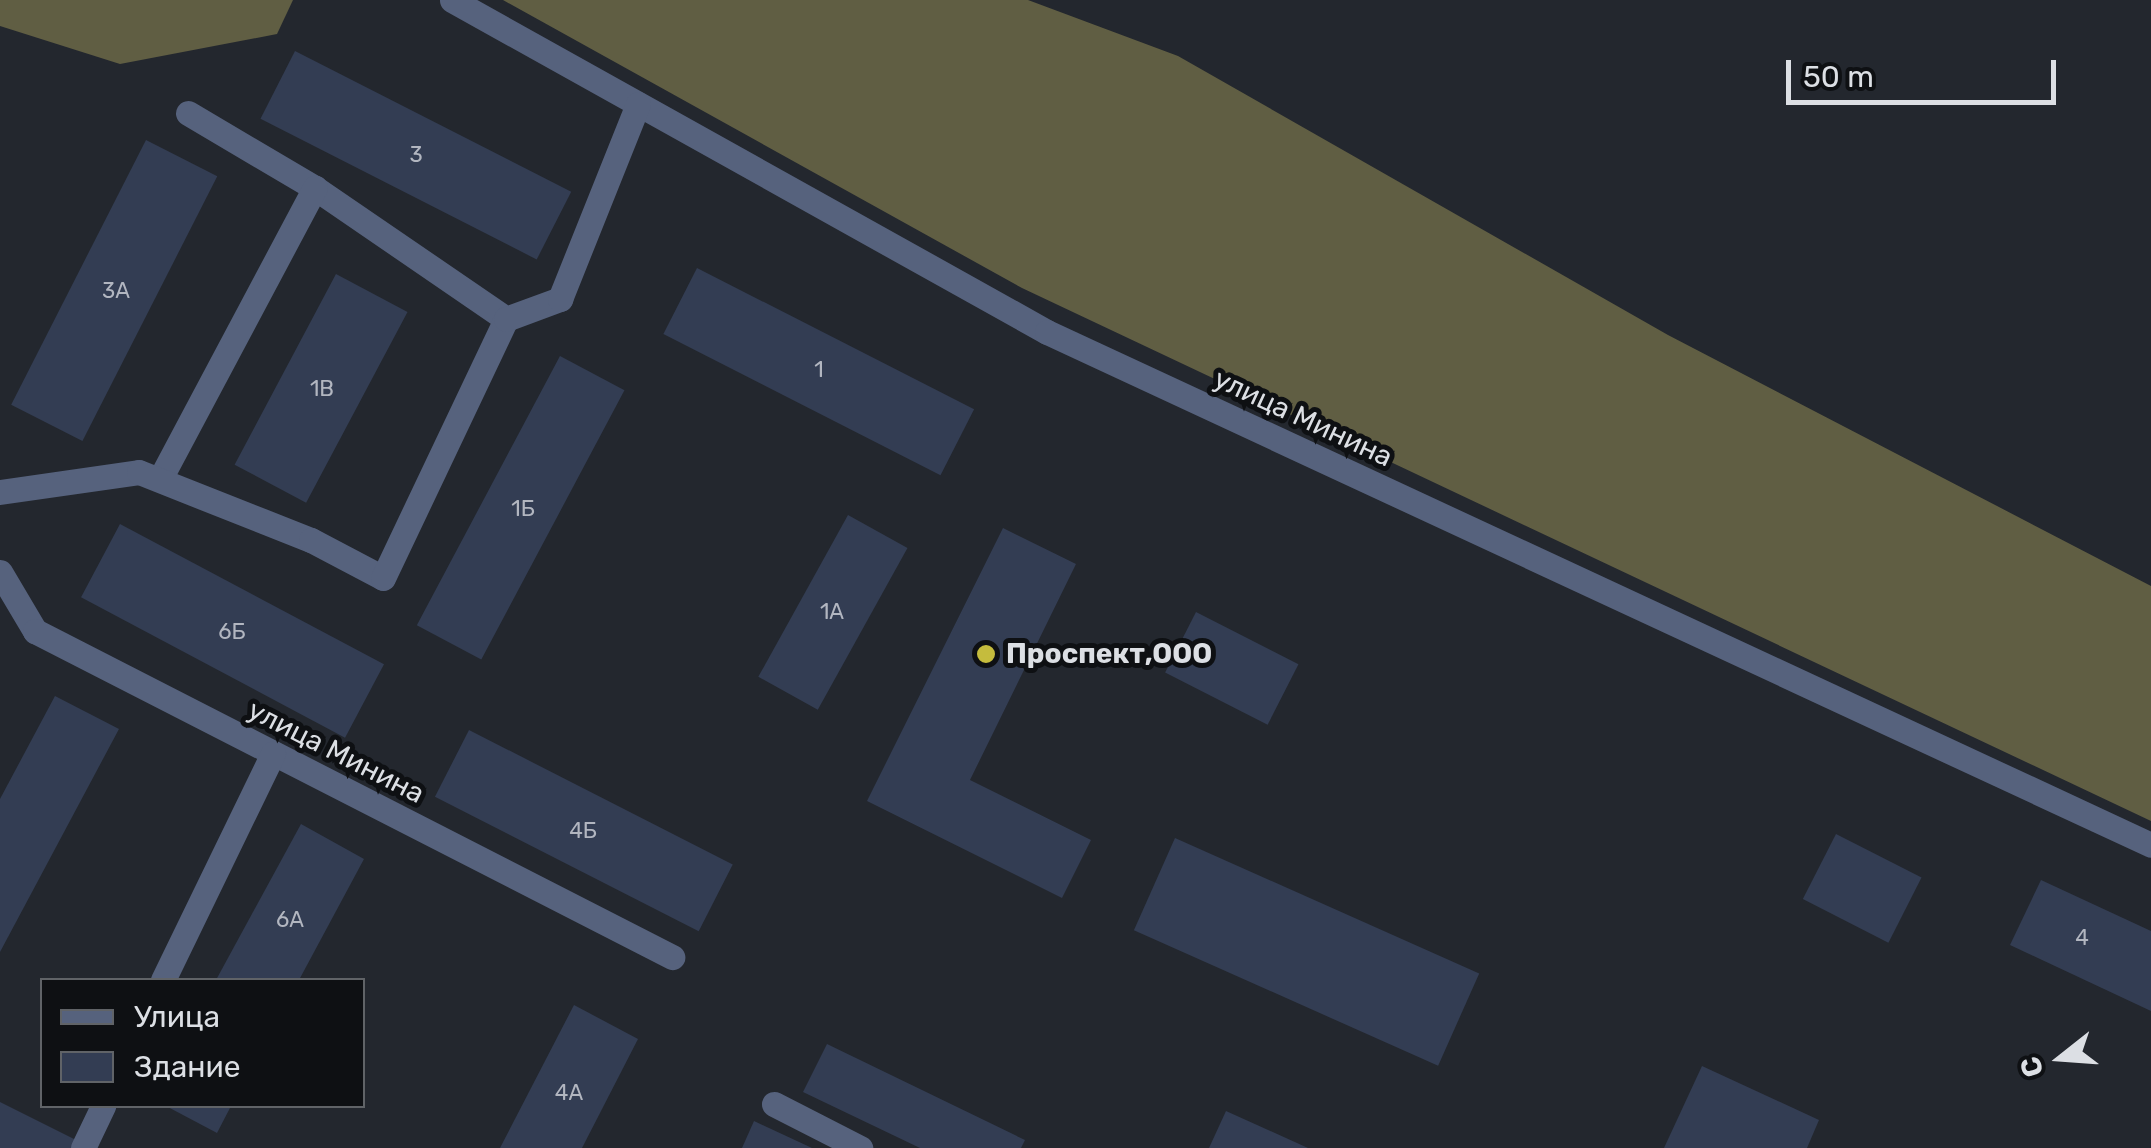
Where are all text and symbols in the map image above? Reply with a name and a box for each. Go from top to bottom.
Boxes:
scale bar [1791,40,2061,102]
text: 50 m [1803,59,1874,95]
house number: 3 [409,142,423,168]
house number: 3А [102,278,130,304]
house number: 1 [814,357,824,383]
street label: улица Минина [1208,362,1398,474]
house number: 1В [310,376,334,402]
house number: 1Б [511,496,535,522]
house number: 1А [820,599,844,625]
house number: 6Б [218,619,246,645]
place label: Проспект,ООО [1006,637,1212,671]
marker: Проспект,ООО [975,643,997,665]
street label: улица Минина [242,693,430,811]
house number: 4Б [569,818,597,844]
house number: 6А [276,907,304,933]
house number: 4 [2075,925,2089,951]
legend [40,978,365,1108]
text: Улица [134,999,220,1035]
north arrow [2011,1008,2111,1108]
text: Здание [134,1049,241,1085]
text: С [2013,1053,2050,1081]
house number: 4А [555,1080,583,1106]

